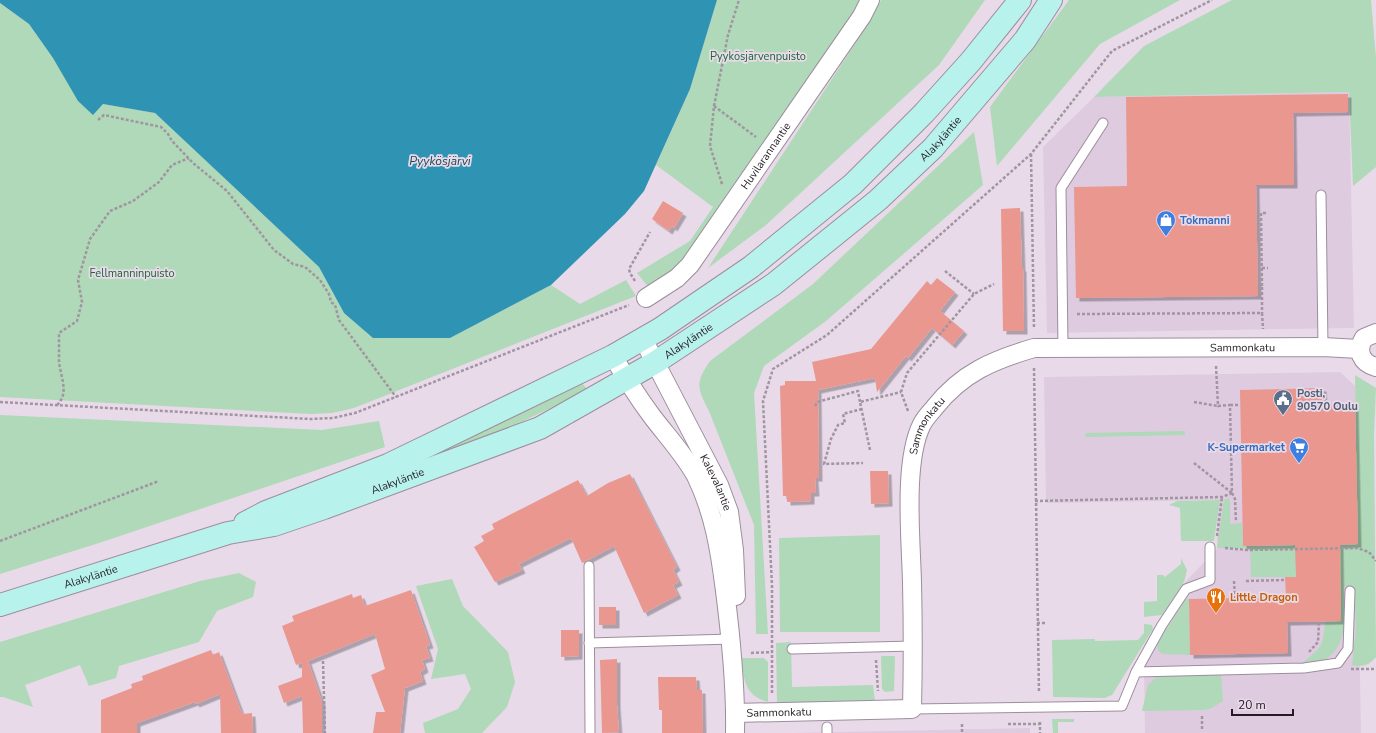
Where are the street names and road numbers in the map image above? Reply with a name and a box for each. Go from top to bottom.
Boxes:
street label: Alakyläntie [916,113,965,165]
street label: Huvilarannantie [737,119,794,193]
street label: Alakyläntie [661,319,716,363]
street label: Sammonkatu [1210,340,1275,355]
street label: Sammonkatu [906,394,948,456]
street label: Kalevalantie [696,452,735,513]
street label: Alakyläntie [369,464,427,498]
street label: Alakyläntie [62,561,120,592]
street label: Sammonkatu [746,704,812,721]

